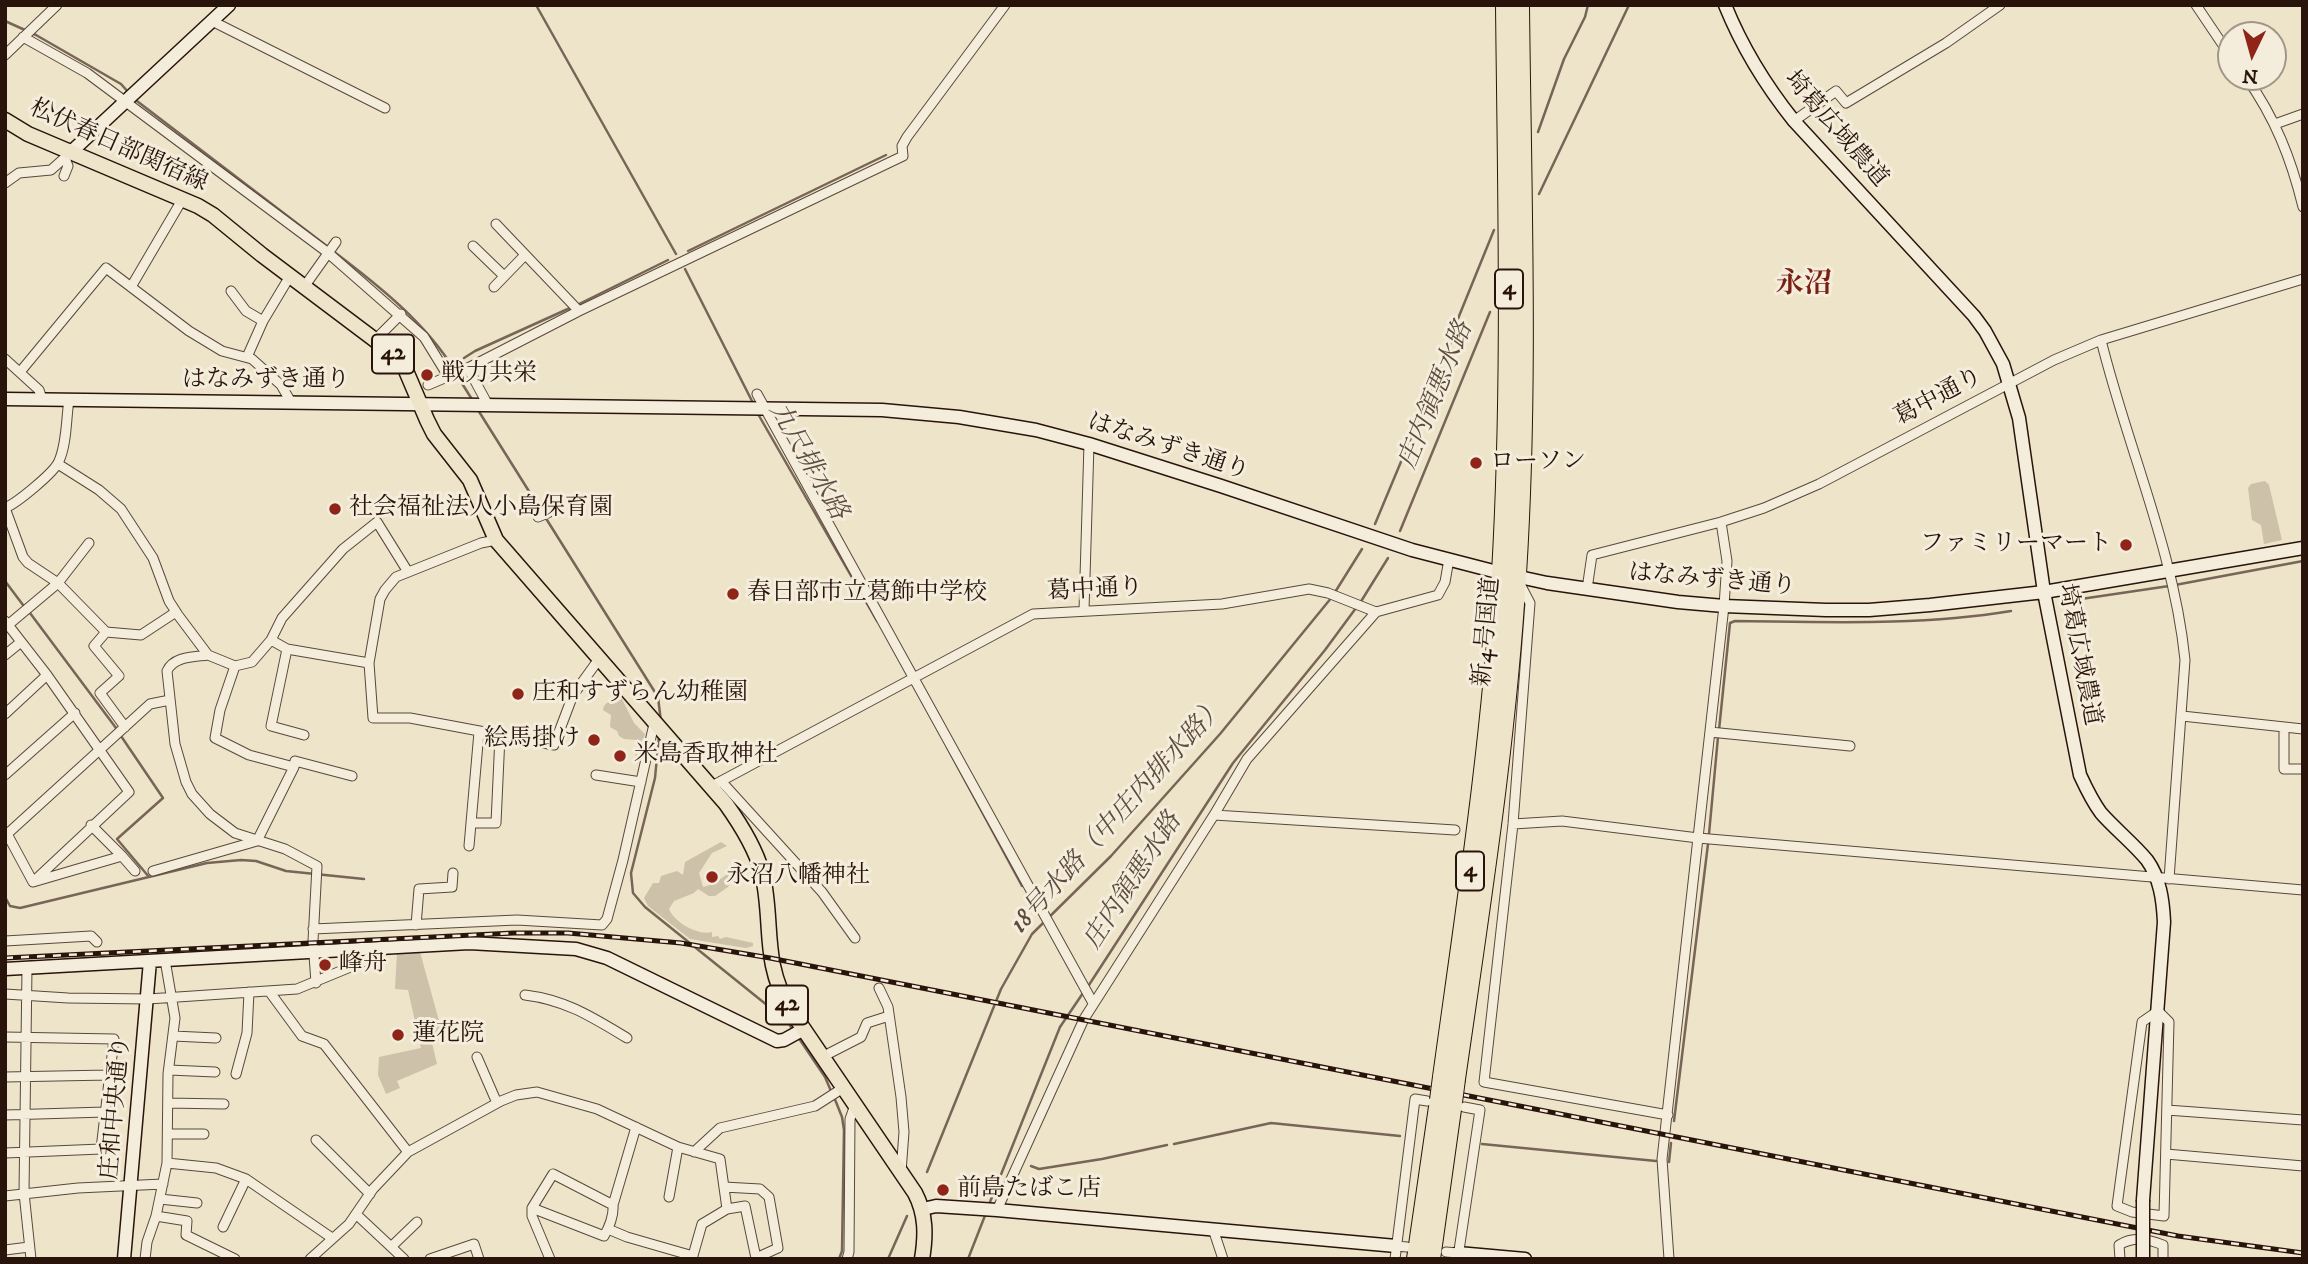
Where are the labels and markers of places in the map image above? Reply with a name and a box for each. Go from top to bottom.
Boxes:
place label: 戦力共栄 [441,361,537,389]
marker: 戦力共栄 [419,367,435,383]
place label: ローソン [1490,449,1586,477]
marker: ローソン [1468,455,1484,471]
place label: 社会福祉法人小島保育園 [349,495,613,523]
marker: 社会福祉法人小島保育園 [327,501,343,517]
place label: ファミリーマート [1920,531,2112,559]
marker: ファミリーマート [2118,537,2134,553]
place label: 春日部市立葛飾中学校 [747,580,987,608]
marker: 春日部市立葛飾中学校 [725,586,741,602]
place label: 庄和すずらん幼稚園 [532,680,748,708]
marker: 庄和すずらん幼稚園 [510,686,526,702]
place label: 絵馬掛け [484,726,580,754]
marker: 絵馬掛け [586,732,602,748]
place label: 米島香取神社 [634,742,778,770]
marker: 米島香取神社 [612,748,628,764]
place label: 永沼八幡神社 [726,863,870,891]
marker: 永沼八幡神社 [704,869,720,885]
place label: 峰舟 [339,951,387,979]
marker: 峰舟 [317,957,333,973]
place label: 蓮花院 [412,1021,484,1049]
marker: 蓮花院 [390,1027,406,1043]
place label: 前島たばこ店 [957,1176,1101,1204]
marker: 前島たばこ店 [935,1182,951,1198]

